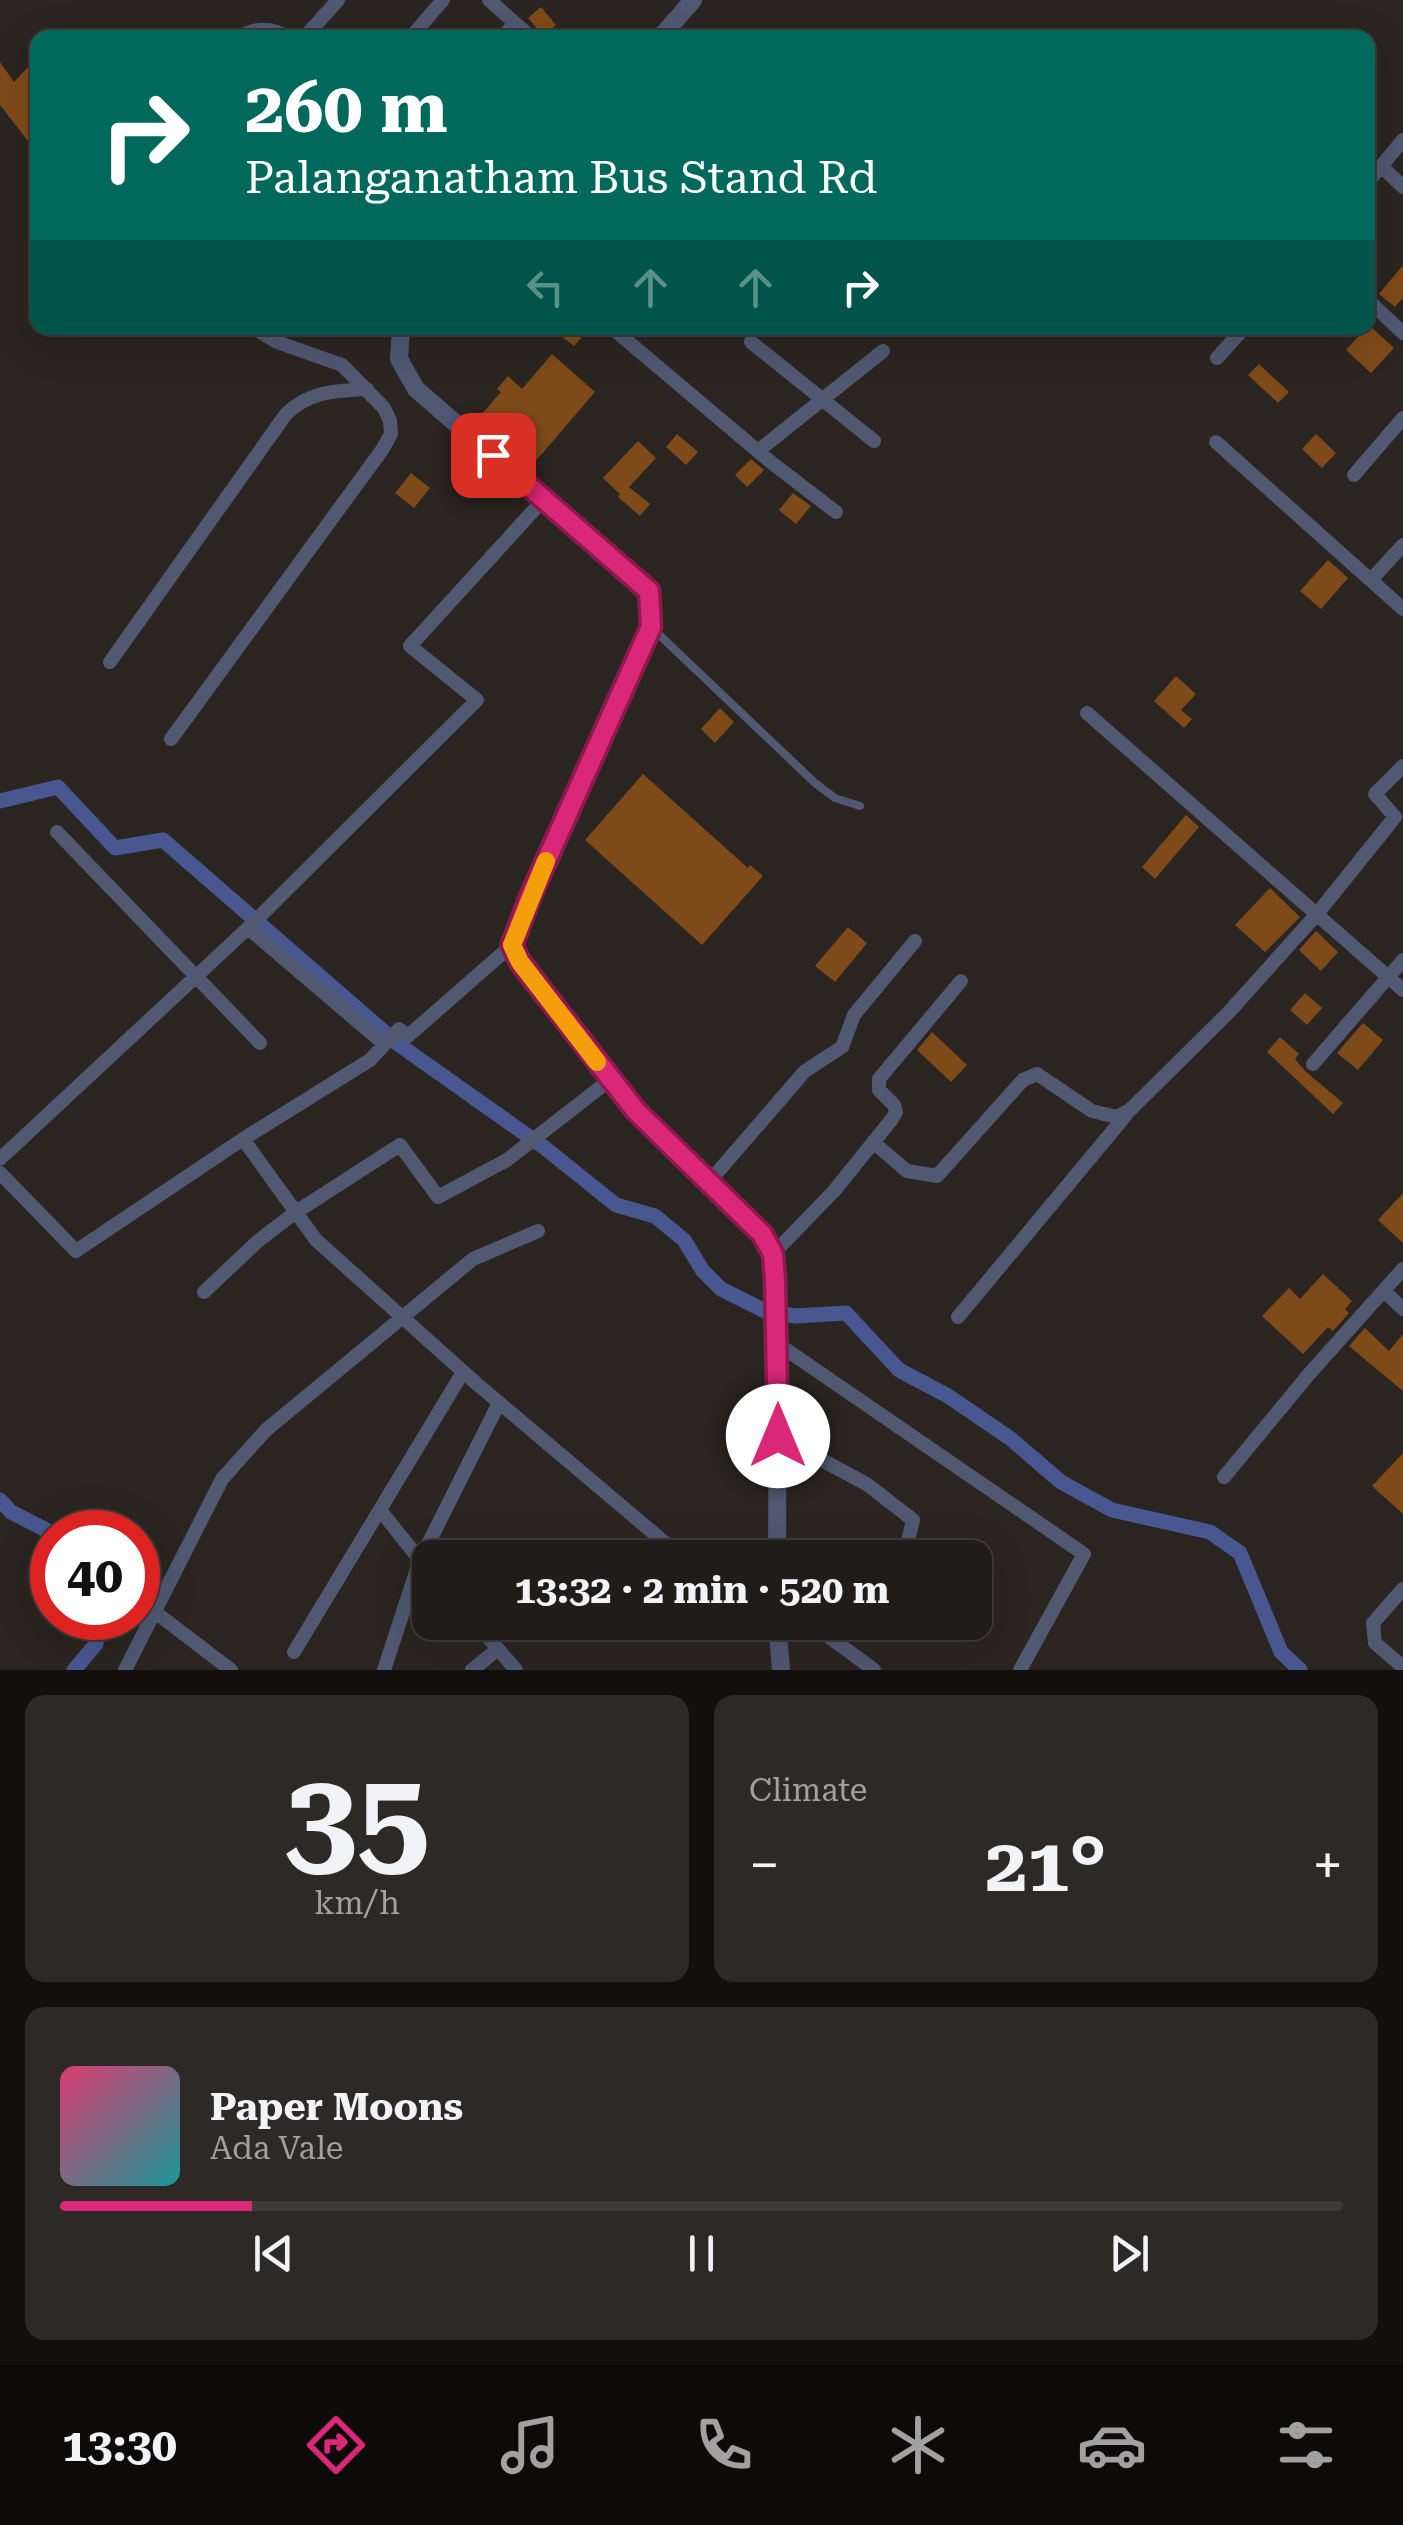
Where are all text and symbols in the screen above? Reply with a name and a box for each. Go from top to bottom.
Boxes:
text: 260 m [245,67,448,149]
icon: right [80,70,210,200]
text: Palanganatham Bus Stand Rd [245,151,877,204]
icon: left [518,260,573,315]
icon: ahead [623,260,678,315]
icon: ahead [728,260,783,315]
icon: right [833,260,888,315]
pin [451,413,536,498]
icon: arrive [466,428,521,483]
position arrow [726,1384,830,1488]
speed limit sign: 40 [30,1510,160,1640]
text: 13:32 · 2 min · 520 m [515,1568,889,1612]
text: 35 [284,1742,430,1895]
text: Climate [749,1771,867,1809]
text: 21° [985,1821,1107,1909]
text: − [749,1833,780,1897]
text: + [1312,1833,1343,1897]
text: km/h [314,1884,400,1922]
text: Paper Moons [210,2085,463,2129]
text: Ada Vale [210,2129,343,2167]
icon: previous [246,2226,301,2281]
icon: pause [674,2226,729,2281]
icon: next [1102,2226,1157,2281]
icon: directions [301,2410,371,2480]
icon: music [495,2410,565,2480]
icon: phone [689,2410,759,2480]
icon: climate [883,2410,953,2480]
icon: car [1077,2410,1147,2480]
icon: filters [1271,2410,1341,2480]
text: 13:30 [62,2419,177,2472]

